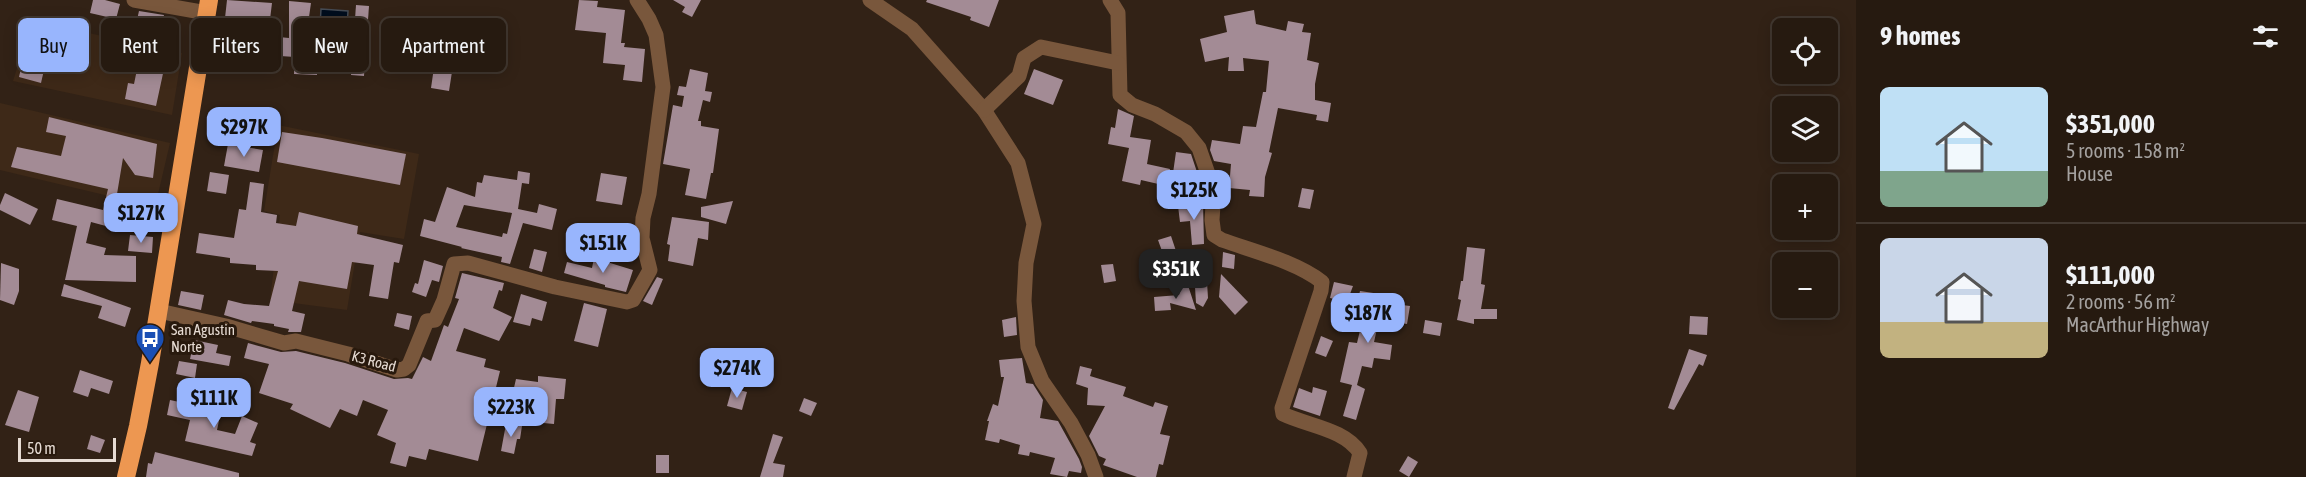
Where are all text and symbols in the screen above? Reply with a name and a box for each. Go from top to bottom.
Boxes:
chip: Buy [18,18,89,72]
chip: Rent [101,18,179,72]
chip: Filters [191,18,281,72]
chip: New [293,18,369,72]
chip: Apartment [381,18,506,72]
map controls [1772,18,1838,318]
button: locate [1772,18,1838,84]
icon: filters [2249,20,2282,53]
text: 9 homes [1880,21,1960,51]
button: layers [1772,96,1838,162]
pin: $297K [202,107,286,158]
text: $351,000 [2066,109,2155,139]
icon: home [1928,111,2000,183]
text: $297K [221,115,267,138]
text: 5 rooms · 158 m² [2066,139,2185,162]
text: House [2066,162,2113,185]
pin: $125K [1152,170,1236,221]
button: + [1772,174,1838,240]
text: $125K [1171,178,1217,201]
pin: $127K [99,193,183,244]
text: $127K [118,201,164,224]
pin: $151K [561,223,645,274]
text: $151K [580,231,626,254]
pin: $351K [1134,249,1218,300]
button: − [1772,252,1838,318]
text: $351K [1153,257,1199,280]
text: $111,000 [2066,260,2155,290]
icon: home [1928,262,2000,334]
text: 2 rooms · 56 m² [2066,290,2176,313]
pin: $187K [1326,293,1410,344]
text: $187K [1345,301,1391,324]
text: MacArthur Highway [2066,313,2209,336]
place label: San Agustin Norte [171,321,235,355]
bus stop icon: San Agustin Norte [134,322,166,364]
street label: K3 Road [350,347,398,375]
pin: $274K [695,348,779,399]
text: $274K [714,356,760,379]
pin: $111K [172,378,256,429]
text: $111K [191,386,237,409]
pin: $223K [469,387,553,438]
text: $223K [488,395,534,418]
scale bar [18,435,116,462]
text: 50 m [27,439,56,457]

